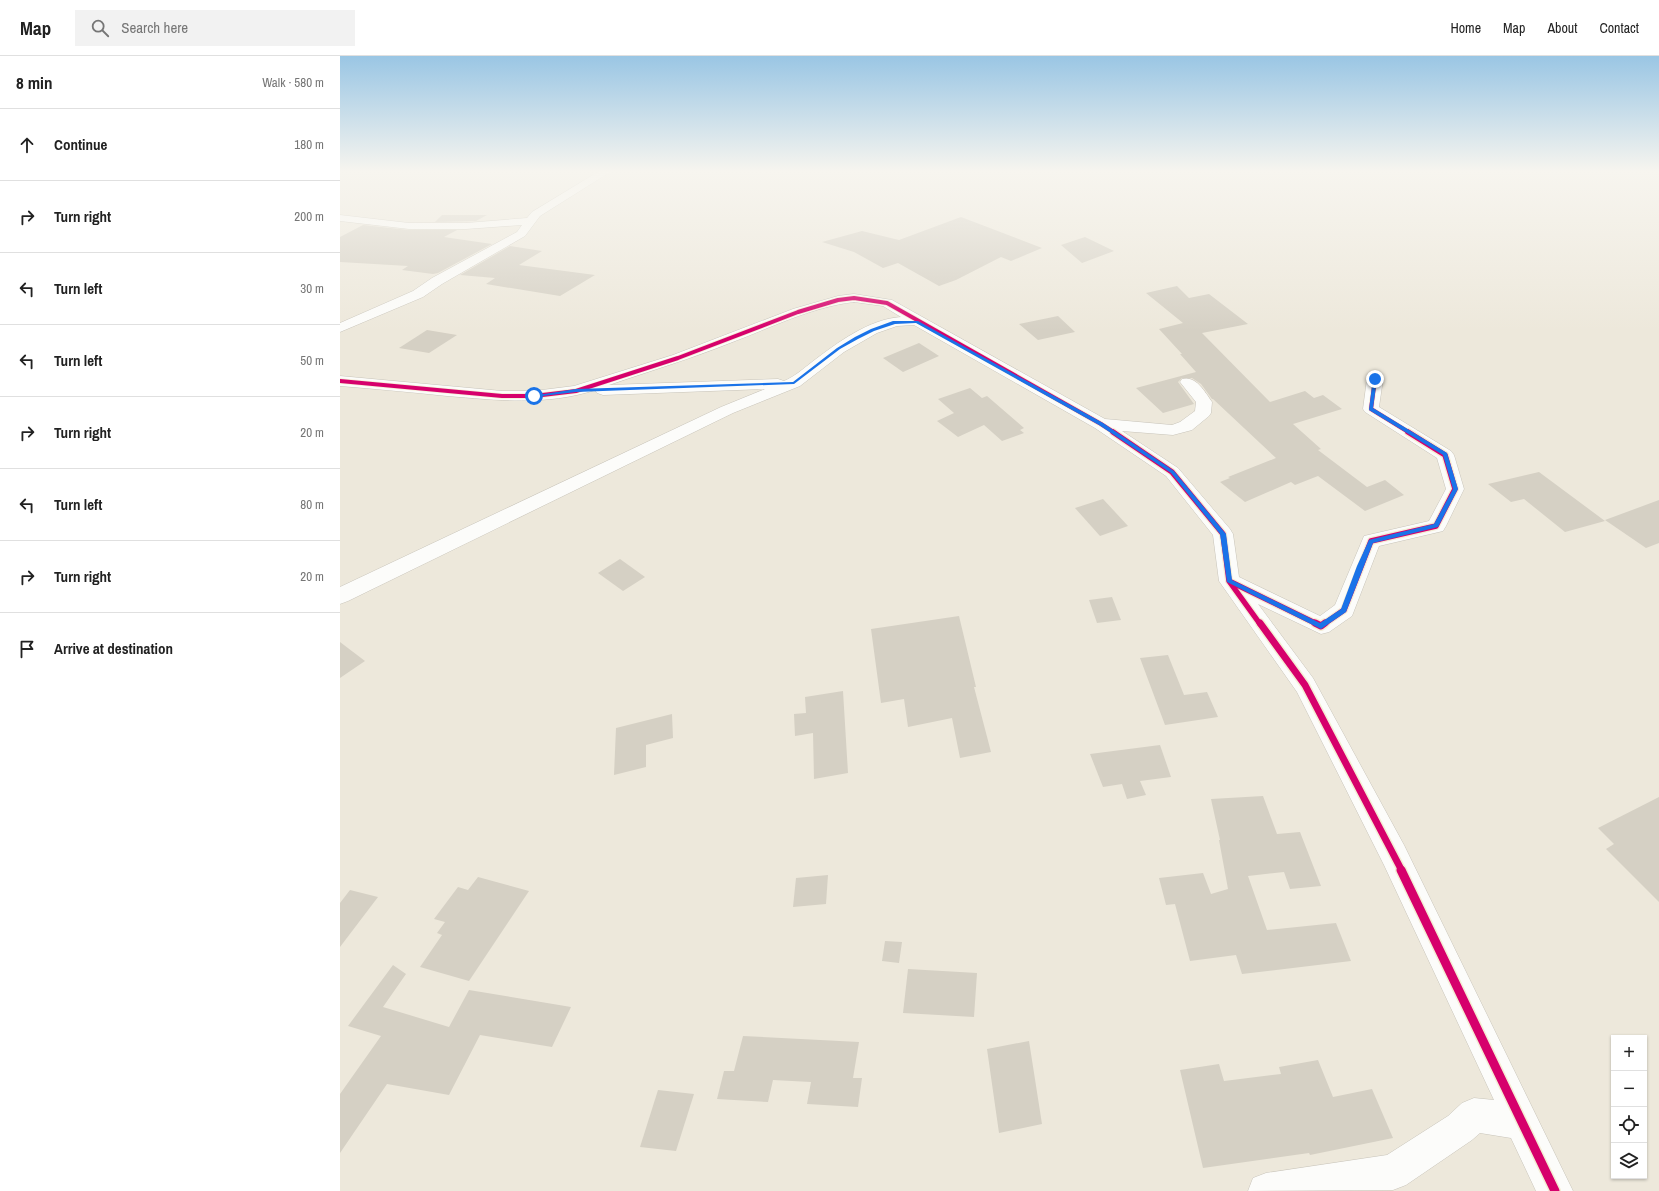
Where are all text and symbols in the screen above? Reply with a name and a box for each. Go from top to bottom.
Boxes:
search box [75,10,355,46]
text: Map [20,15,51,41]
icon: search [89,17,111,39]
text: Search here [121,17,188,38]
text: Home [1450,19,1481,37]
text: Map [1503,19,1525,37]
text: About [1547,19,1577,37]
text: Contact [1599,19,1639,37]
text: 8 min [16,71,52,94]
text: Walk · 580 m [262,74,324,91]
icon: ahead [16,134,38,156]
text: Continue [54,134,107,155]
text: 180 m [294,136,324,153]
icon: right [16,206,38,228]
text: Turn right [54,206,111,227]
text: 200 m [294,208,324,225]
icon: left [16,278,38,300]
text: Turn left [54,278,102,299]
text: 30 m [300,280,324,297]
icon: left [16,350,38,372]
text: Turn left [54,350,102,371]
text: 50 m [300,352,324,369]
route end [1366,370,1384,388]
route start [525,387,543,405]
icon: right [16,422,38,444]
text: Turn right [54,422,111,443]
text: 20 m [300,424,324,441]
icon: left [16,494,38,516]
text: Turn left [54,494,102,515]
text: 80 m [300,496,324,513]
icon: right [16,566,38,588]
text: Turn right [54,566,111,587]
text: 20 m [300,568,324,585]
icon: arrive [16,638,38,660]
text: Arrive at destination [54,638,173,659]
map controls [1611,1035,1647,1179]
button: + [1611,1035,1647,1071]
button: − [1611,1071,1647,1107]
button: locate [1611,1107,1647,1143]
button: layers [1611,1143,1647,1179]

